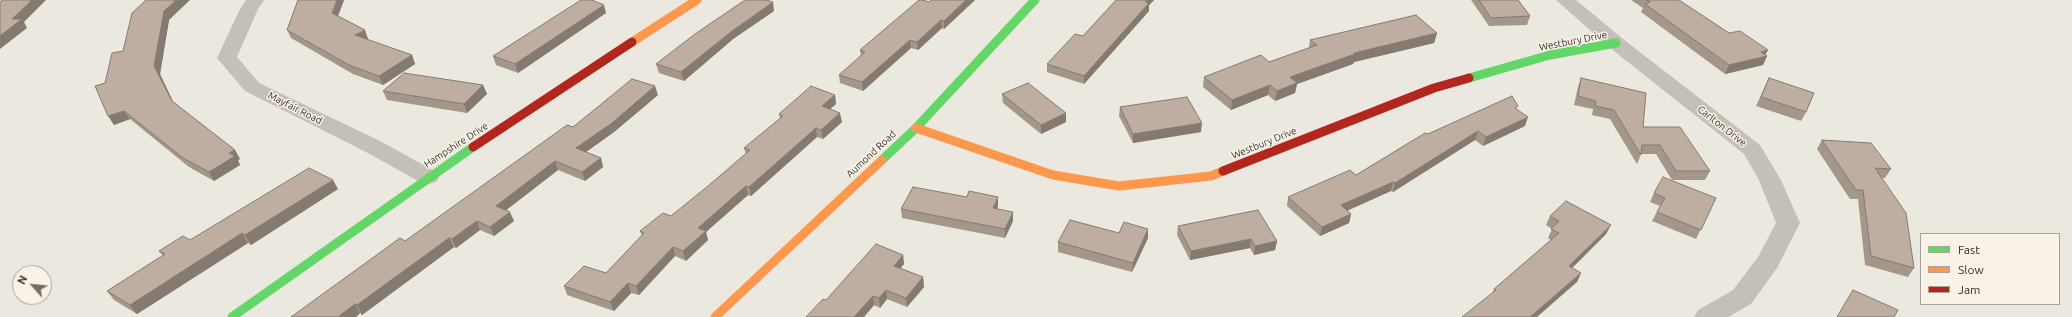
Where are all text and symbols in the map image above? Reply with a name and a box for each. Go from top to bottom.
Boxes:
street label: Westbury Drive [1538,29,1608,53]
street label: Mayfair Road [266,89,324,127]
street label: Carlton Drive [1695,103,1749,149]
street label: Hampshire Drive [422,120,490,170]
street label: Westbury Drive [1230,124,1298,162]
street label: Aumond Road [844,128,898,180]
legend [1920,233,2060,305]
text: Fast [1958,243,1980,256]
text: Slow [1958,263,1984,276]
north arrow [12,265,52,305]
text: N [15,274,29,286]
text: Jam [1958,283,1980,296]

